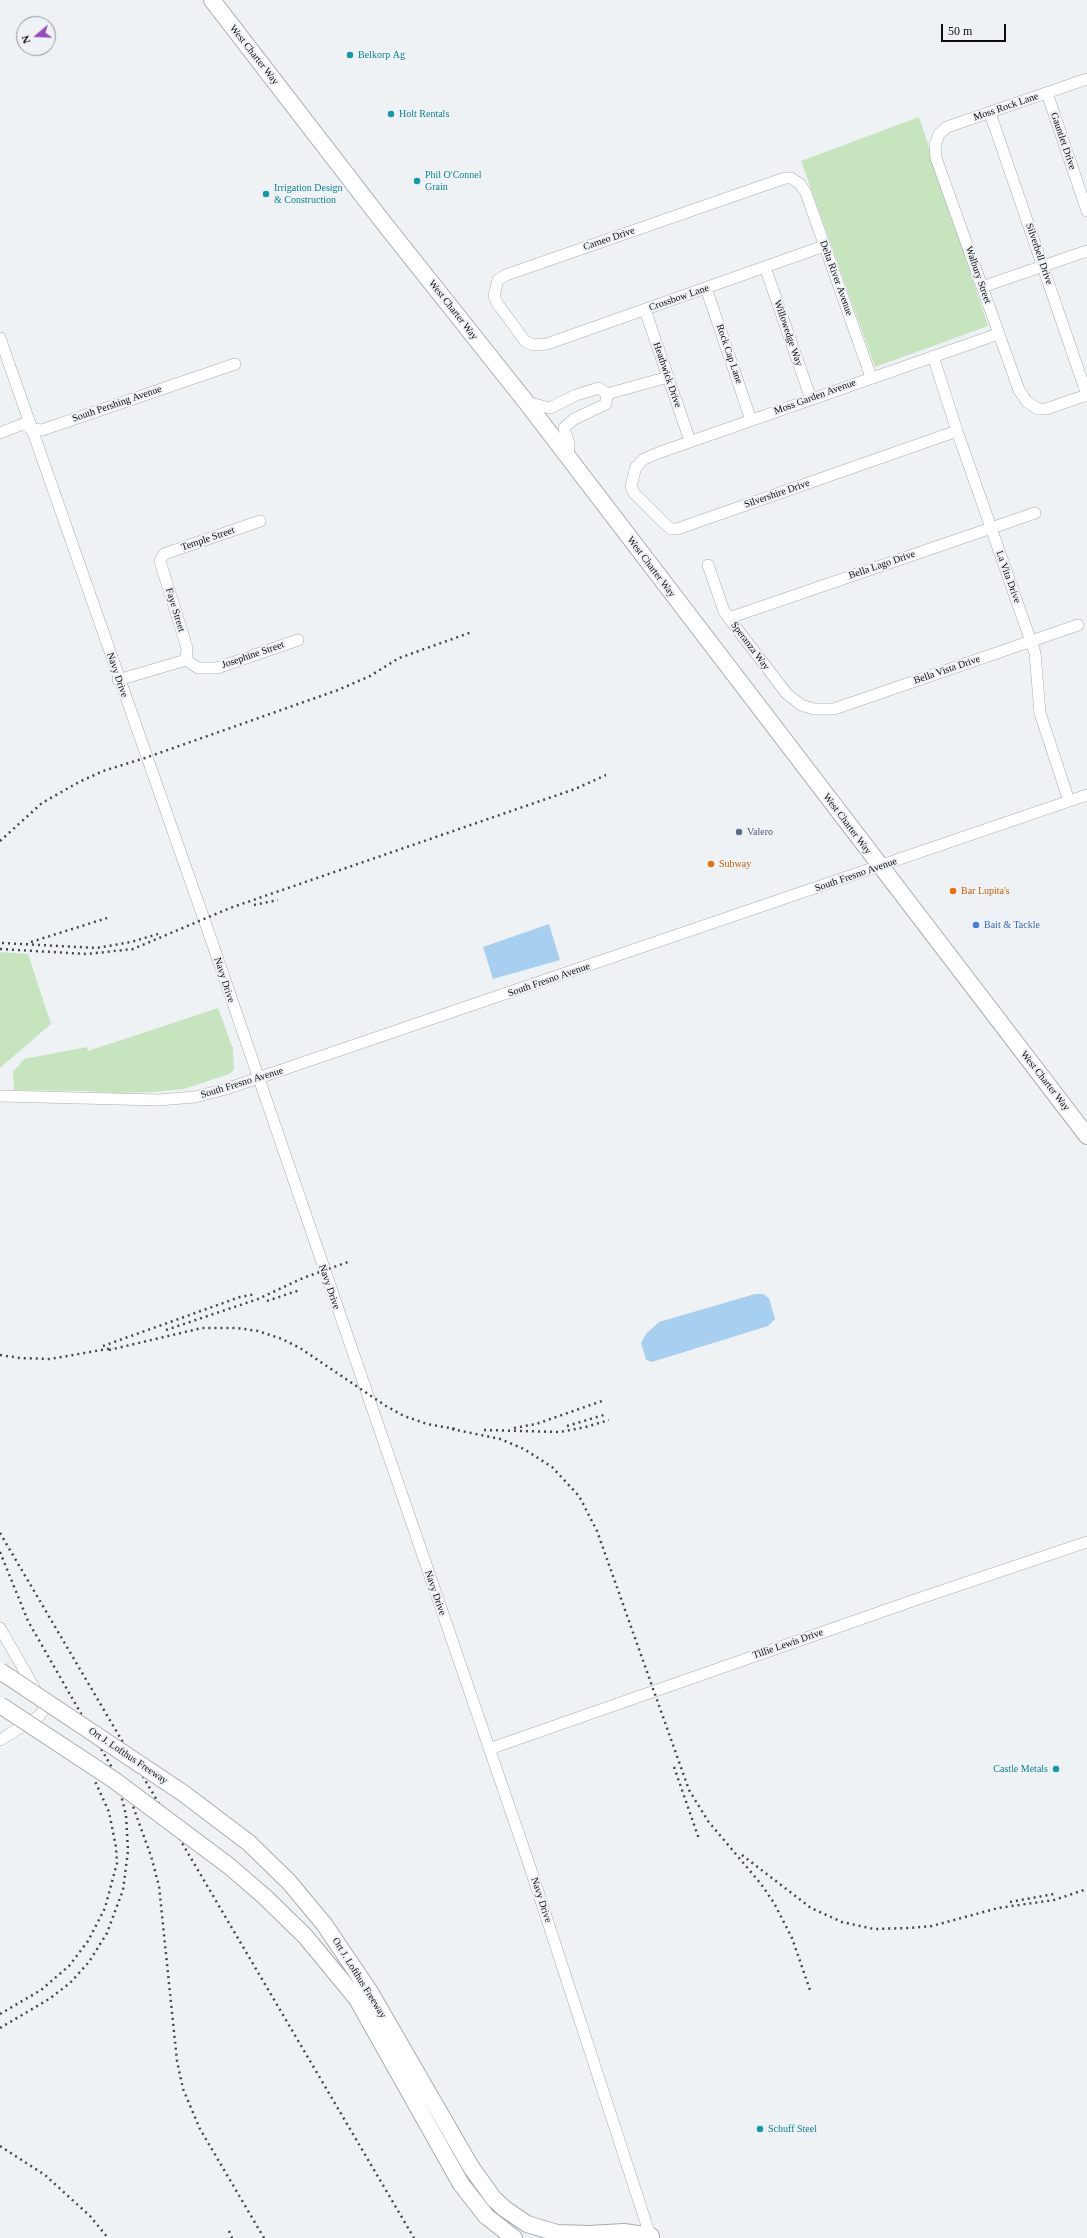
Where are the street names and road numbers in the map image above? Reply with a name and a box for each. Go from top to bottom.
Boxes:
street label: West Charter Way [227,23,281,87]
street label: Moss Rock Lane [972,90,1040,124]
street label: Gauntlet Drive [1048,111,1078,171]
street label: Silverbell Drive [1023,222,1055,286]
street label: Cameo Drive [582,225,636,253]
street label: Delta River Avenue [817,239,855,317]
street label: Walbury Street [963,245,993,305]
street label: West Charter Way [426,278,480,342]
street label: Crossbow Lane [648,282,710,314]
street label: Willowedge Way [771,298,805,368]
street label: Rock Cap Lane [713,323,745,385]
street label: Heathwick Drive [650,341,684,409]
street label: Moss Garden Avenue [772,377,858,417]
street label: South Pershing Avenue [71,383,163,425]
street label: Silvershire Drive [743,477,811,511]
street label: Temple Street [180,524,236,554]
street label: West Charter Way [624,534,678,600]
street label: Bella Lago Drive [847,548,917,582]
street label: La Vita Drive [993,549,1023,605]
street label: Faye Street [163,587,187,633]
street label: Speranza Way [728,620,772,672]
street label: Josephine Street [220,639,286,671]
street label: Navy Drive [104,651,130,699]
street label: Bella Vista Drive [912,653,982,687]
street label: West Charter Way [820,791,874,857]
street label: South Fresno Avenue [813,855,899,895]
street label: Navy Drive [211,956,237,1004]
street label: South Fresno Avenue [506,960,592,1000]
street label: West Charter Way [1018,1049,1072,1113]
street label: South Fresno Avenue [199,1065,285,1101]
street label: Navy Drive [316,1263,342,1311]
street label: Navy Drive [422,1569,448,1617]
street label: Tillie Lewis Drive [751,1626,825,1662]
street label: Ort J. Lofthus Freeway [86,1725,170,1787]
street label: Navy Drive [528,1876,554,1924]
street label: Ort J. Lofthus Freeway [329,1935,389,2021]

